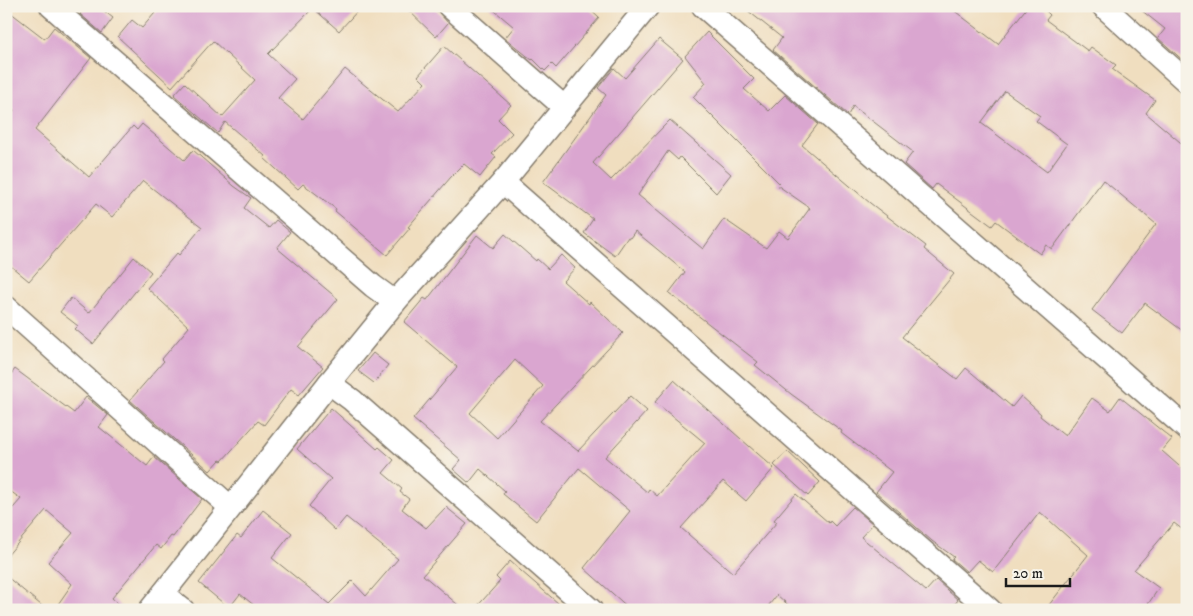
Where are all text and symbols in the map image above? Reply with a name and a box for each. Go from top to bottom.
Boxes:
scale bar [1006,556,1069,588]
text: 20 m [1013,564,1043,583]

